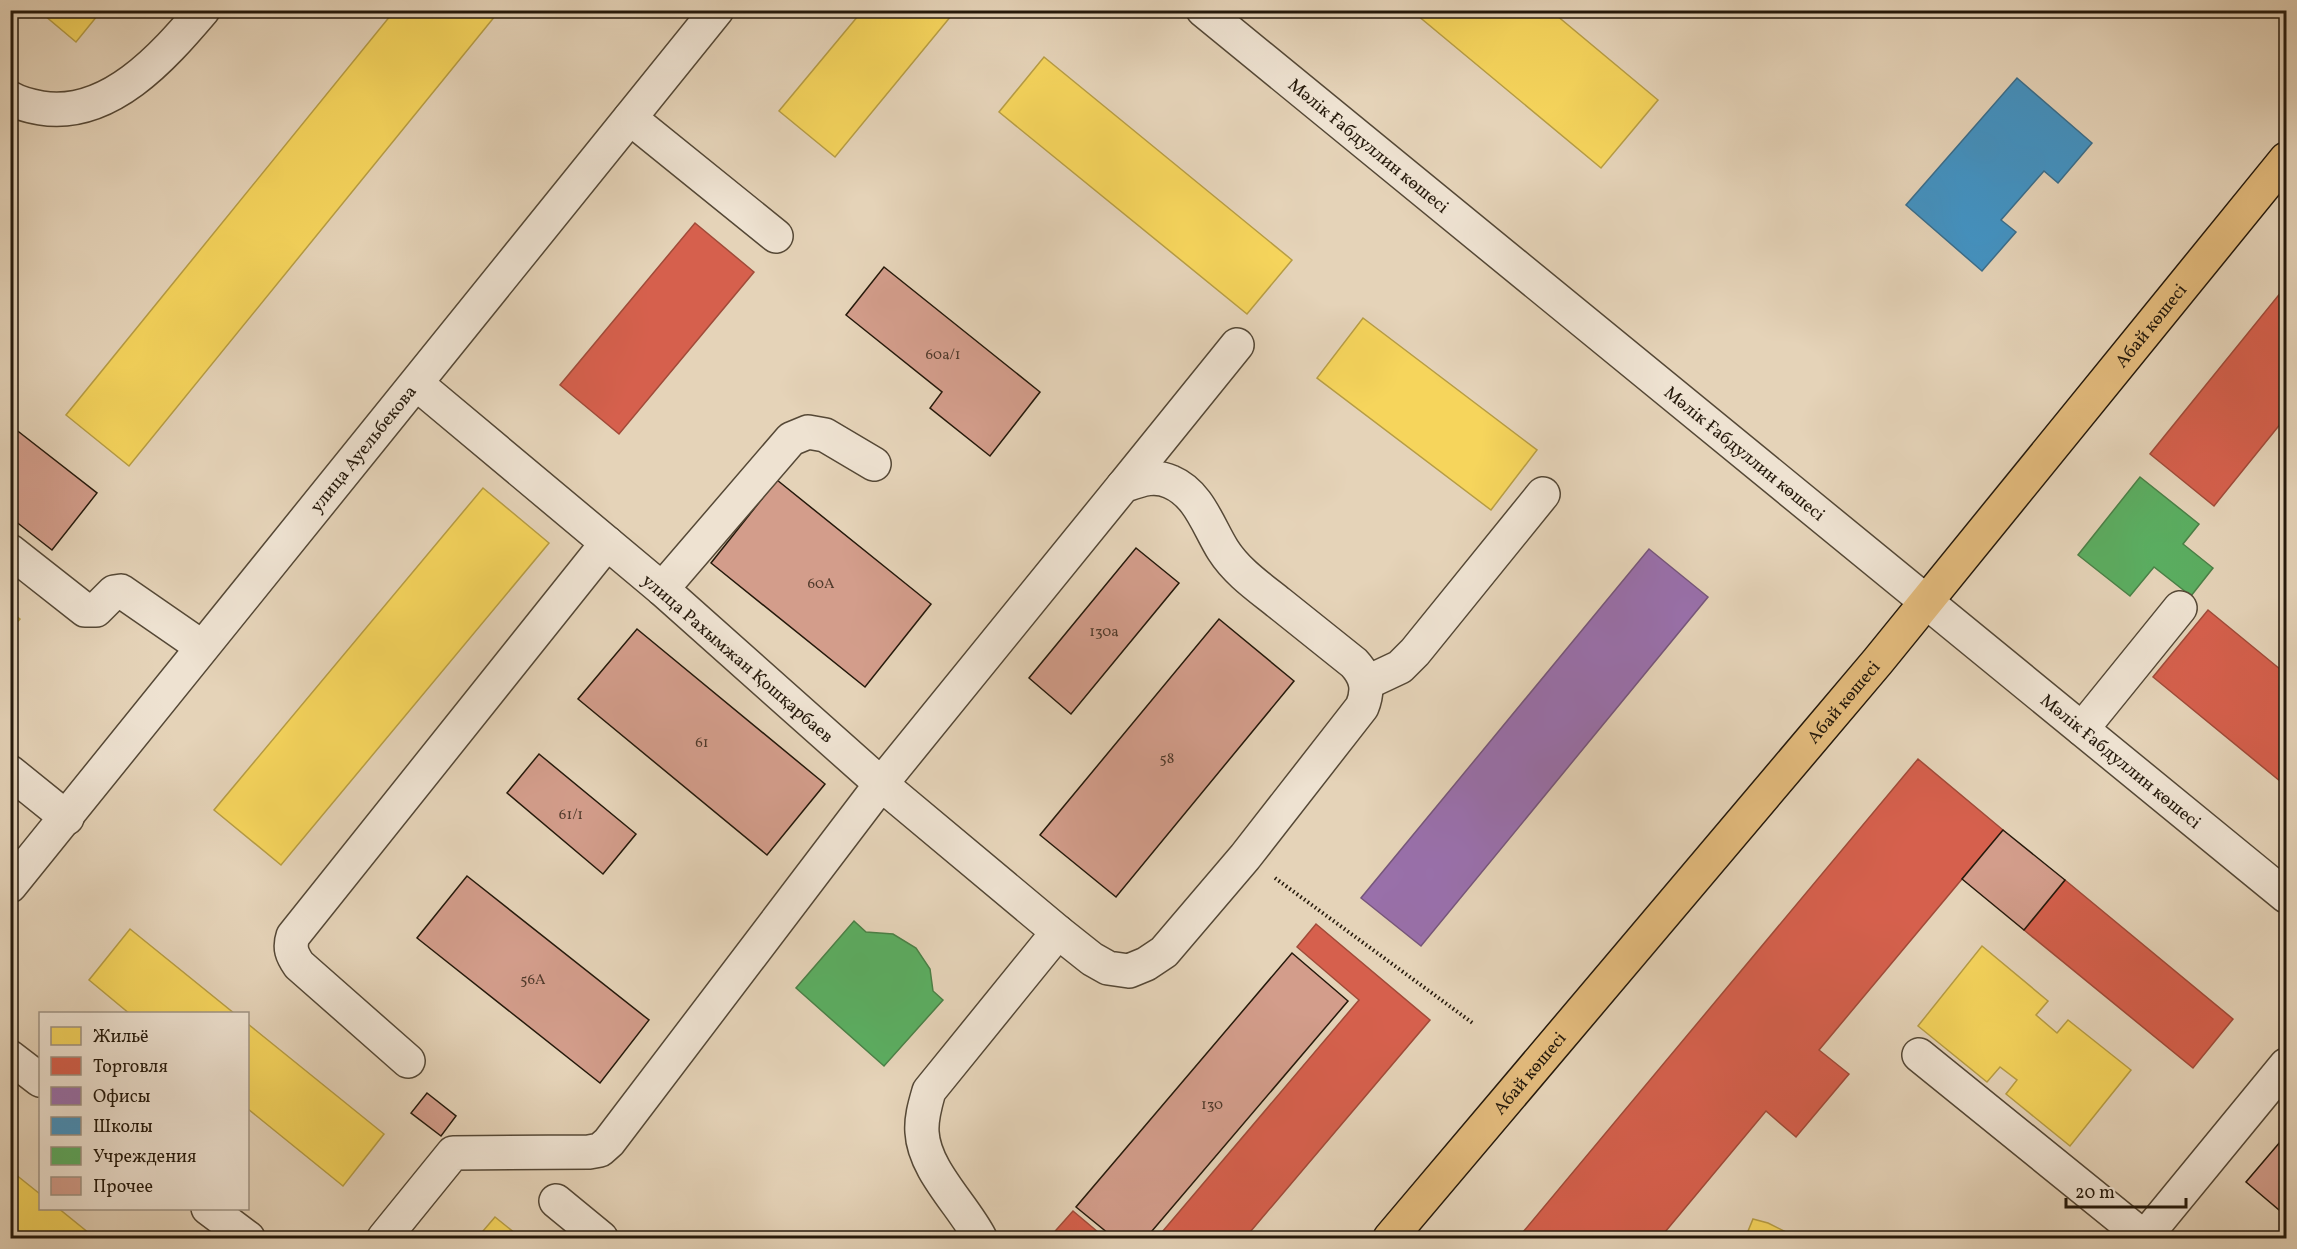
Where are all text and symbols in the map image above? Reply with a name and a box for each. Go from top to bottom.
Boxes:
street label: Мәлік Ғабдуллин көшесі [1282,73,1453,220]
street label: Абай көшесі [2110,279,2194,374]
house number: 60а/1 [926,345,960,366]
street label: улица Ауельбекова [305,380,423,519]
street label: Мәлік Ғабдуллин көшесі [1658,381,1830,528]
street label: улица Рахымжан Қошқарбаев [636,569,838,749]
house number: 60А [807,574,835,595]
house number: 130а [1089,622,1119,643]
street label: Абай көшесі [1802,656,1887,750]
street label: Мәлік Ғабдуллин көшесі [2034,689,2206,836]
house number: 61 [695,733,709,754]
house number: 58 [1160,749,1174,770]
house number: 61/1 [559,805,583,826]
house number: 56А [520,970,546,991]
legend [39,1012,249,1210]
text: Жильё [93,1025,149,1050]
street label: Абай көшесі [1488,1027,1573,1121]
text: Торговля [93,1055,168,1080]
text: Офисы [93,1085,151,1110]
house number: 130 [1201,1095,1223,1116]
text: Школы [93,1115,153,1140]
text: Учреждения [93,1145,196,1170]
scale bar [2066,1171,2186,1209]
text: Прочее [93,1175,153,1200]
text: 20 m [2075,1181,2115,1206]

